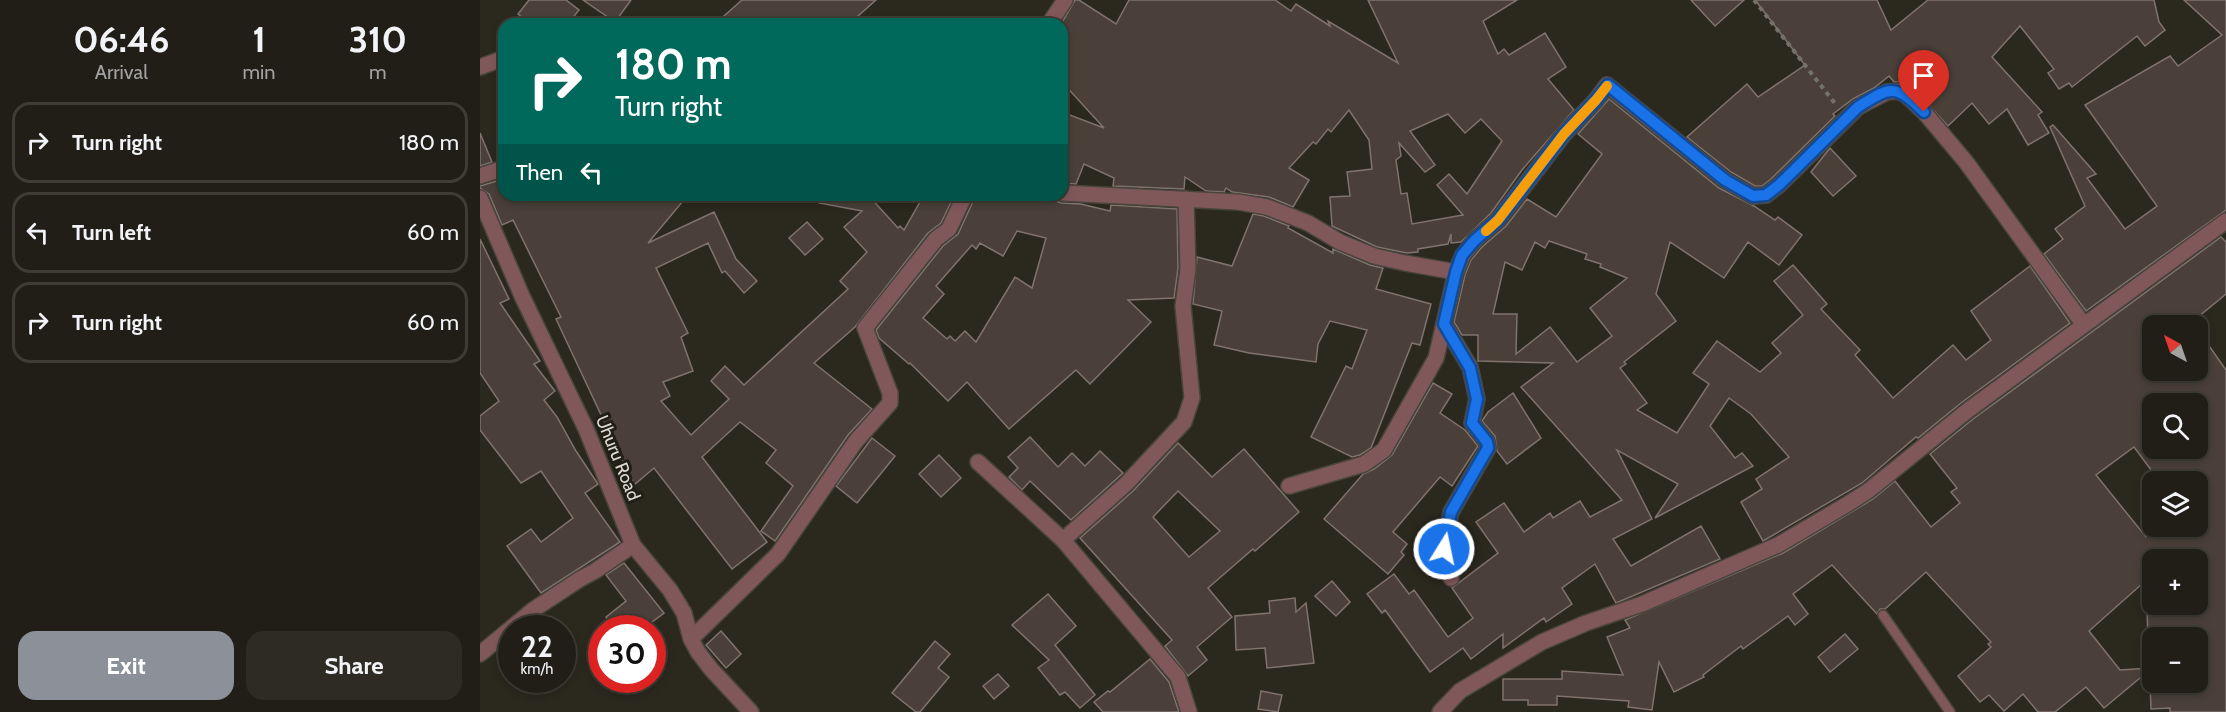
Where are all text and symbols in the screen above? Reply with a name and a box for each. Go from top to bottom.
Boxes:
text: 06:46 [73,17,169,61]
text: 1 [252,17,266,61]
text: 310 [349,17,407,61]
text: 180 m [615,38,731,90]
icon: right [516,42,594,120]
pin [1898,50,1949,112]
icon: arrive [1907,59,1940,92]
text: Arrival [95,60,148,84]
text: min [243,60,276,84]
text: m [369,60,387,84]
text: Turn right [615,90,722,123]
icon: right [21,126,54,159]
text: Turn right [72,129,162,156]
text: 180 m [399,129,459,156]
icon: left [575,156,608,189]
text: Then [516,159,563,186]
icon: left [21,216,54,249]
text: Turn left [72,219,151,246]
text: 60 m [407,219,459,246]
icon: right [21,306,54,339]
text: Turn right [72,309,162,336]
text: 60 m [407,309,459,336]
north arrow [2142,315,2208,381]
map controls [2142,315,2208,693]
button: search [2142,393,2208,459]
street label: Uhuru Road [591,412,645,504]
button: layers [2142,471,2208,537]
position arrow [1412,517,1476,581]
button: + [2142,549,2208,615]
speed limit sign: 30 [588,615,666,693]
button: − [2142,627,2208,693]
text: 22 [521,628,553,665]
button: Exit [18,631,234,700]
button: Share [246,631,462,700]
text: km/h [521,660,553,678]

